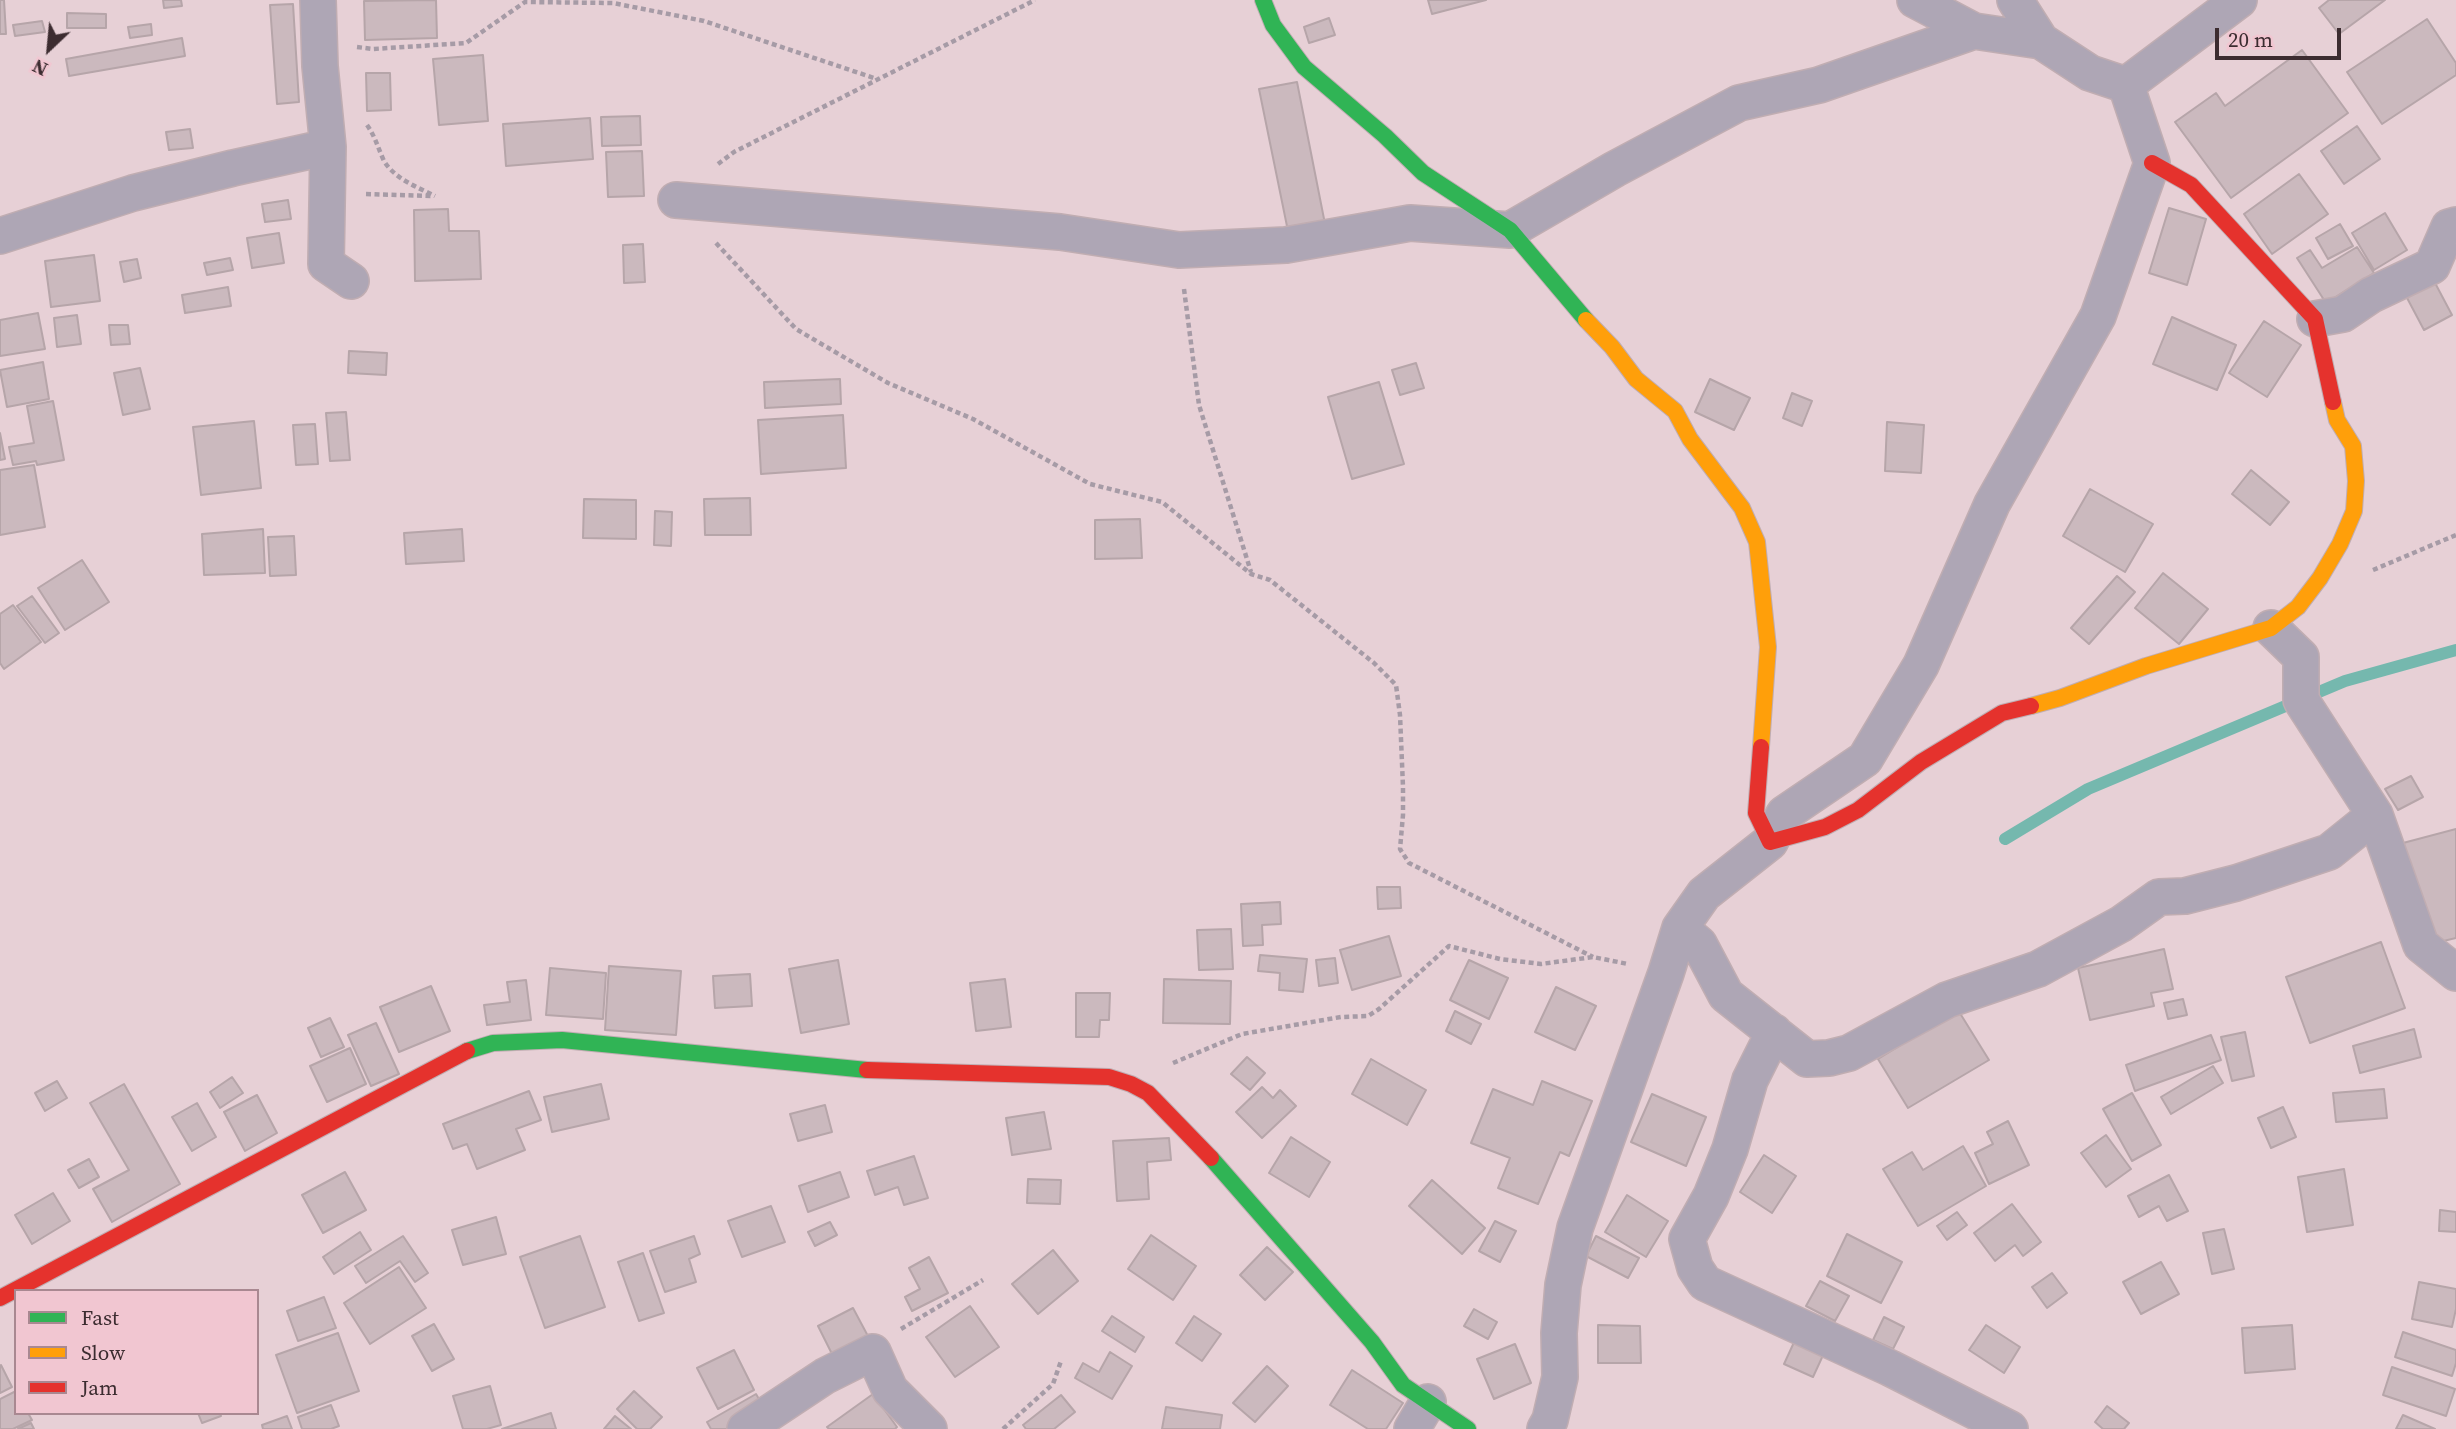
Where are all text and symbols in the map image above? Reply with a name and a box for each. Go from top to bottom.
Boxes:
north arrow [14,14,84,84]
scale bar [2218,14,2344,58]
text: 20 m [2228,25,2273,54]
text: N [28,53,52,83]
legend [14,1289,259,1415]
text: Fast [81,1303,119,1332]
text: Slow [81,1338,125,1367]
text: Jam [81,1373,118,1402]

